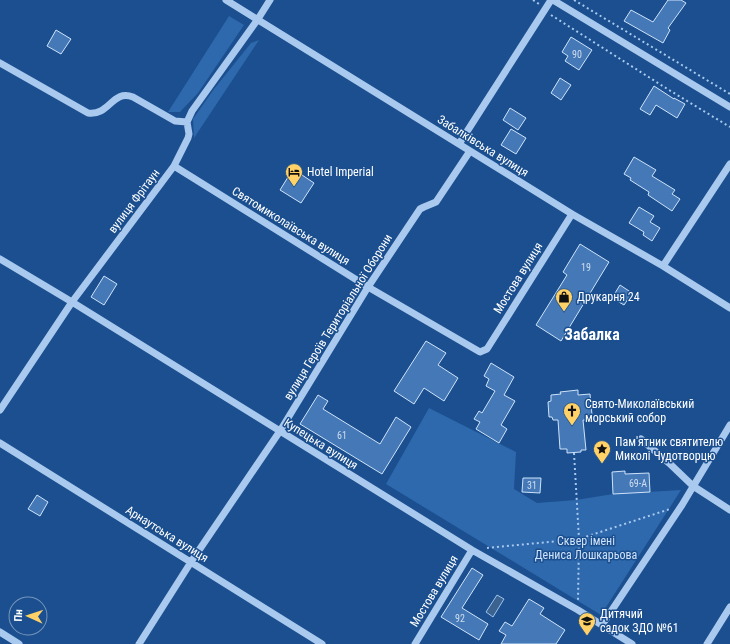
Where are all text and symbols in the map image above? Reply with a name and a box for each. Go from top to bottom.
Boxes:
house number: 90 [572,49,582,60]
street label: Забалківська вулиця [435,112,531,180]
hotel icon: Hotel Imperial [284,162,304,187]
place label: Hotel Imperial [307,165,374,179]
street label: вулиця Фрітаун [105,166,163,236]
street label: Святомиколаївська вулиця [229,184,353,268]
street label: вулиця Героїв Територіальної Оборони [281,231,395,403]
street label: Мостова вулиця [491,240,545,316]
house number: 19 [581,262,591,273]
shop icon: Друкарня 24 [554,287,574,312]
place label: Друкарня 24 [577,290,640,304]
district label: Забалка [564,325,620,344]
place label: Свято-Миколаївський морський собор [585,397,694,425]
church icon: Свято-Миколаївський морський собор [562,401,582,426]
street label: Купецька вулиця [281,416,361,472]
house number: 61 [337,430,347,441]
place label: Пам'ятник святителю Миколі Чудотворцю [615,435,723,463]
place icon: Пам'ятник святителю Миколі Чудотворцю [592,439,612,464]
house number: 69-А [629,478,647,489]
house number: 31 [527,480,537,491]
street label: Арнаутська вулиця [123,503,211,565]
park label: Сквер імені Дениса Лошкарьова [535,534,638,562]
street label: Мостова вулиця [407,553,461,629]
north arrow [8,596,48,636]
place label: Дитячий садок ЗДО №61 [600,607,679,635]
text: Пн [12,609,25,622]
school or university icon: Дитячий садок ЗДО №61 [577,611,597,636]
house number: 92 [455,613,465,624]

